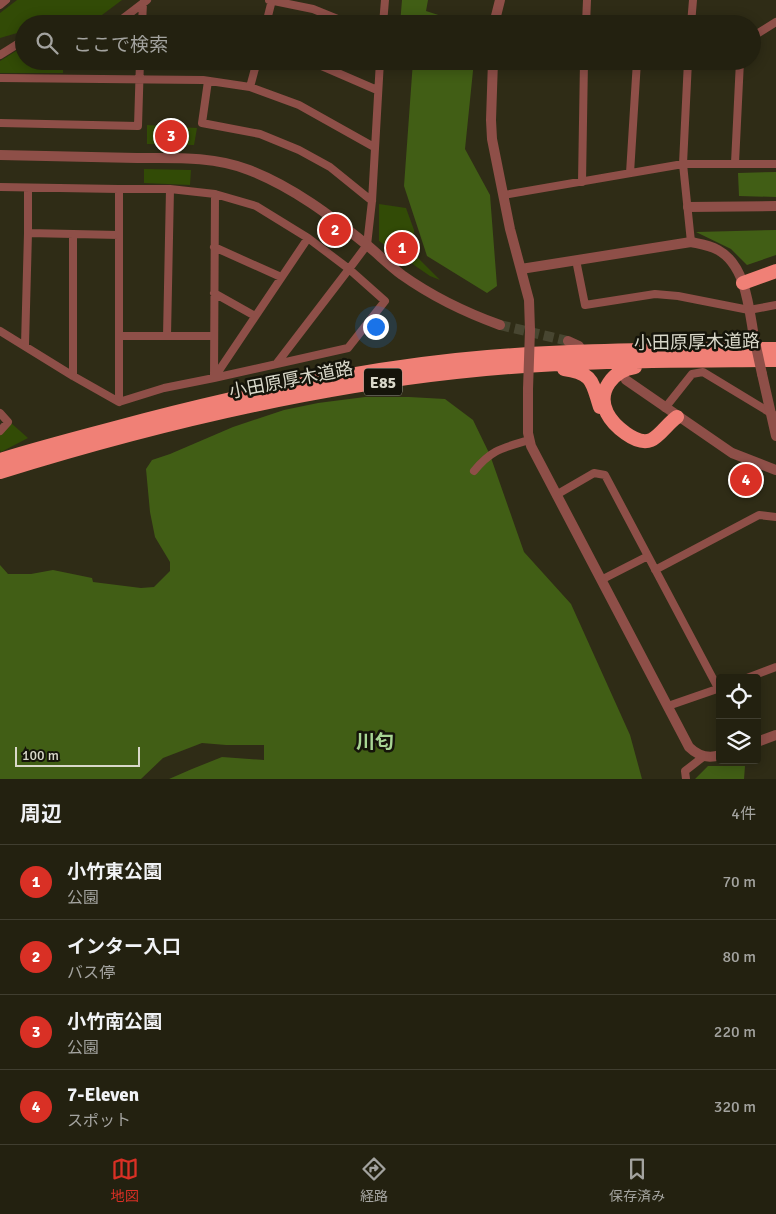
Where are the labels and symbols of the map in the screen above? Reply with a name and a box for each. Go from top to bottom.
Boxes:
pin: 3 [155,117,187,155]
pin: 2 [319,211,351,249]
pin: 1 [386,229,418,267]
your location [363,314,389,340]
street label: 小田原厚木道路 [634,330,760,354]
street label: 小田原厚木道路 [227,357,355,403]
road number: E85 [364,368,402,396]
pin: 4 [730,461,762,499]
district label: 川匂 [356,730,394,754]
scale bar [15,744,140,767]

